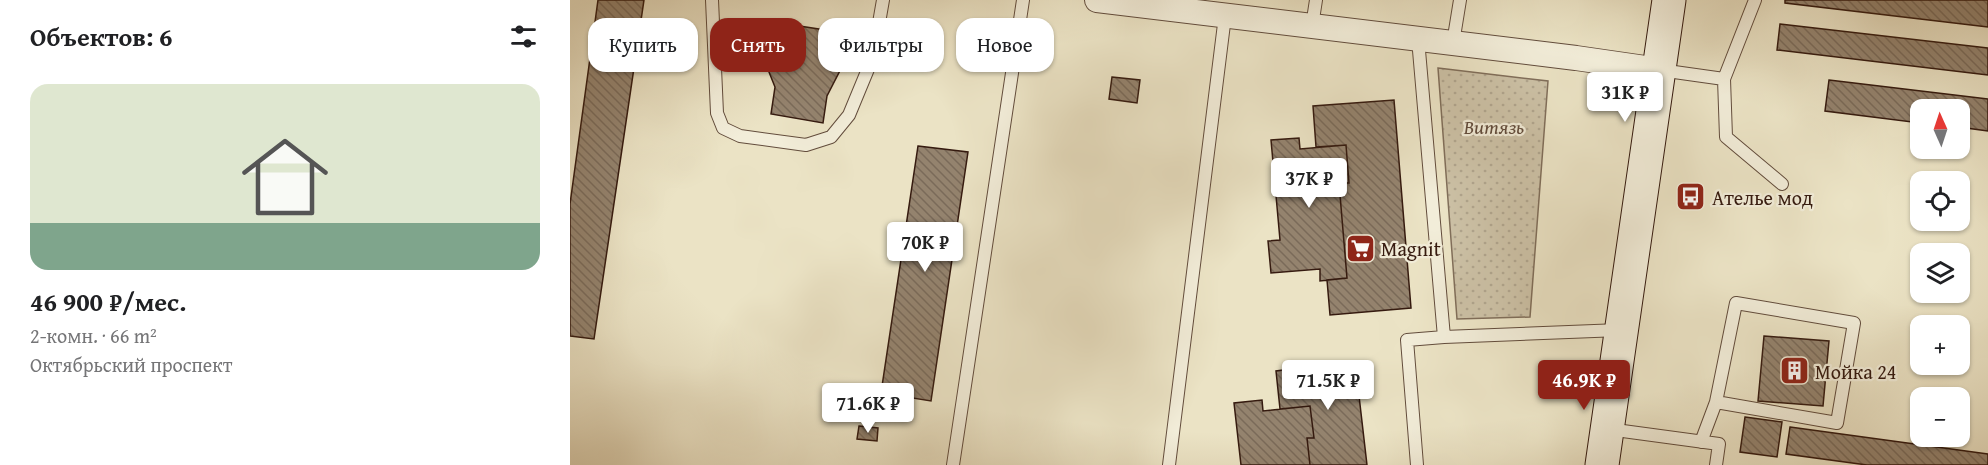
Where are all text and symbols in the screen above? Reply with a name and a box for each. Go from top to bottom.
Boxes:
text: Объектов: 6 [30,17,173,56]
chip: Купить [588,18,698,72]
chip: Снять [710,18,806,72]
chip: Фильтры [818,18,944,72]
chip: Новое [956,18,1054,72]
icon: filters [507,20,540,53]
pin: 31K ₽ [1583,72,1667,123]
text: 31K ₽ [1601,77,1649,106]
north arrow [1910,99,1970,159]
map controls [1910,99,1970,447]
park label: Витязь [1463,112,1524,141]
icon: home [231,123,339,231]
pin: 37K ₽ [1267,158,1351,209]
text: 37K ₽ [1285,163,1333,192]
button: locate [1910,171,1970,231]
bus stop icon: Ателье мод [1675,181,1707,213]
place label: Ателье мод [1712,183,1813,212]
pin: 70K ₽ [883,222,967,273]
text: 70K ₽ [901,227,949,256]
supermarket icon: Magnit [1344,232,1376,264]
place label: Magnit [1381,234,1441,263]
button: layers [1910,243,1970,303]
text: 46 900 ₽/мес. [30,282,186,321]
button: + [1910,315,1970,375]
text: 2-комн. · 66 m² [30,321,157,350]
text: Октябрьский проспект [30,350,232,379]
building icon: Мойка 24 [1778,355,1810,387]
place label: Мойка 24 [1815,357,1896,386]
pin: 71.5K ₽ [1273,360,1383,411]
pin: 46.9K ₽ [1529,360,1639,411]
text: 71.5K ₽ [1296,365,1360,394]
text: 46.9K ₽ [1552,365,1616,394]
pin: 71.6K ₽ [813,383,923,434]
button: − [1910,387,1970,447]
text: 71.6K ₽ [836,388,900,417]

